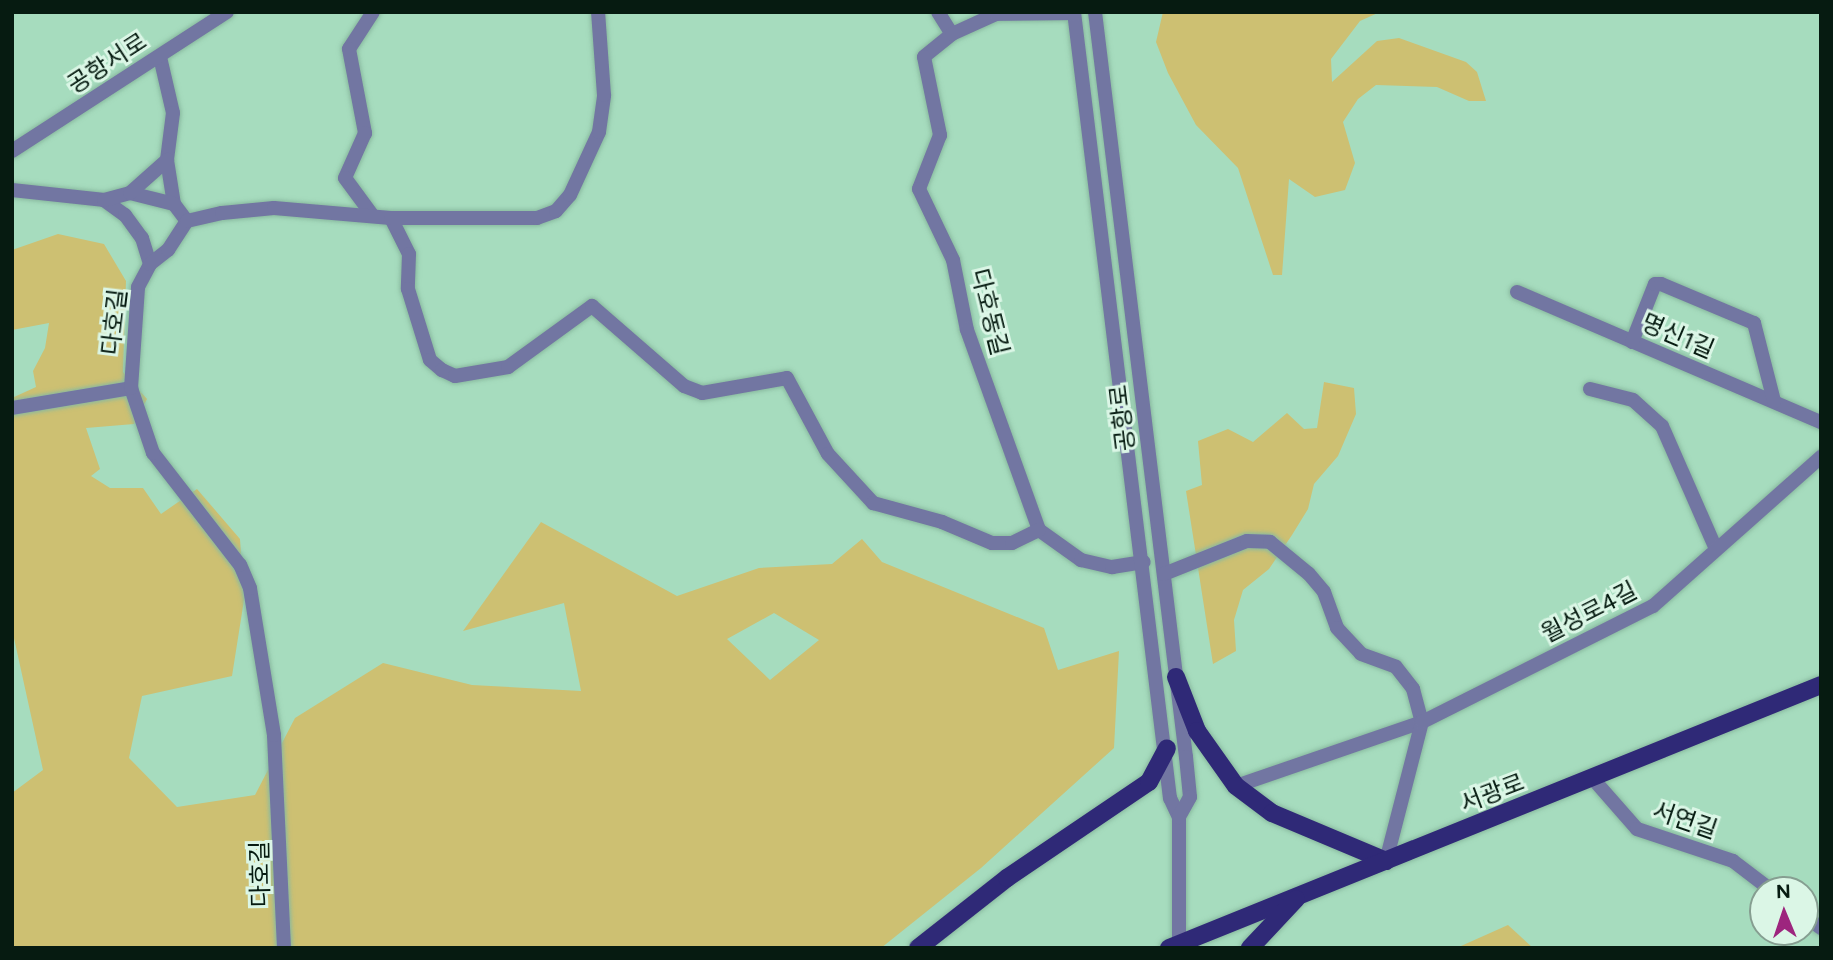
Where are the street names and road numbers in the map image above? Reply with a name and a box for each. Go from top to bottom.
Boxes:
street label: 공항서로 [62,27,152,99]
street label: 다호동길 [965,266,1015,358]
street label: 다호길 [96,287,132,357]
street label: 명신1길 [1637,308,1719,364]
street label: 공항로 [1104,383,1140,453]
street label: 월성로4길 [1536,576,1642,648]
street label: 서광로 [1456,768,1528,818]
street label: 서연길 [1649,796,1721,844]
street label: 다호길 [245,841,275,907]

